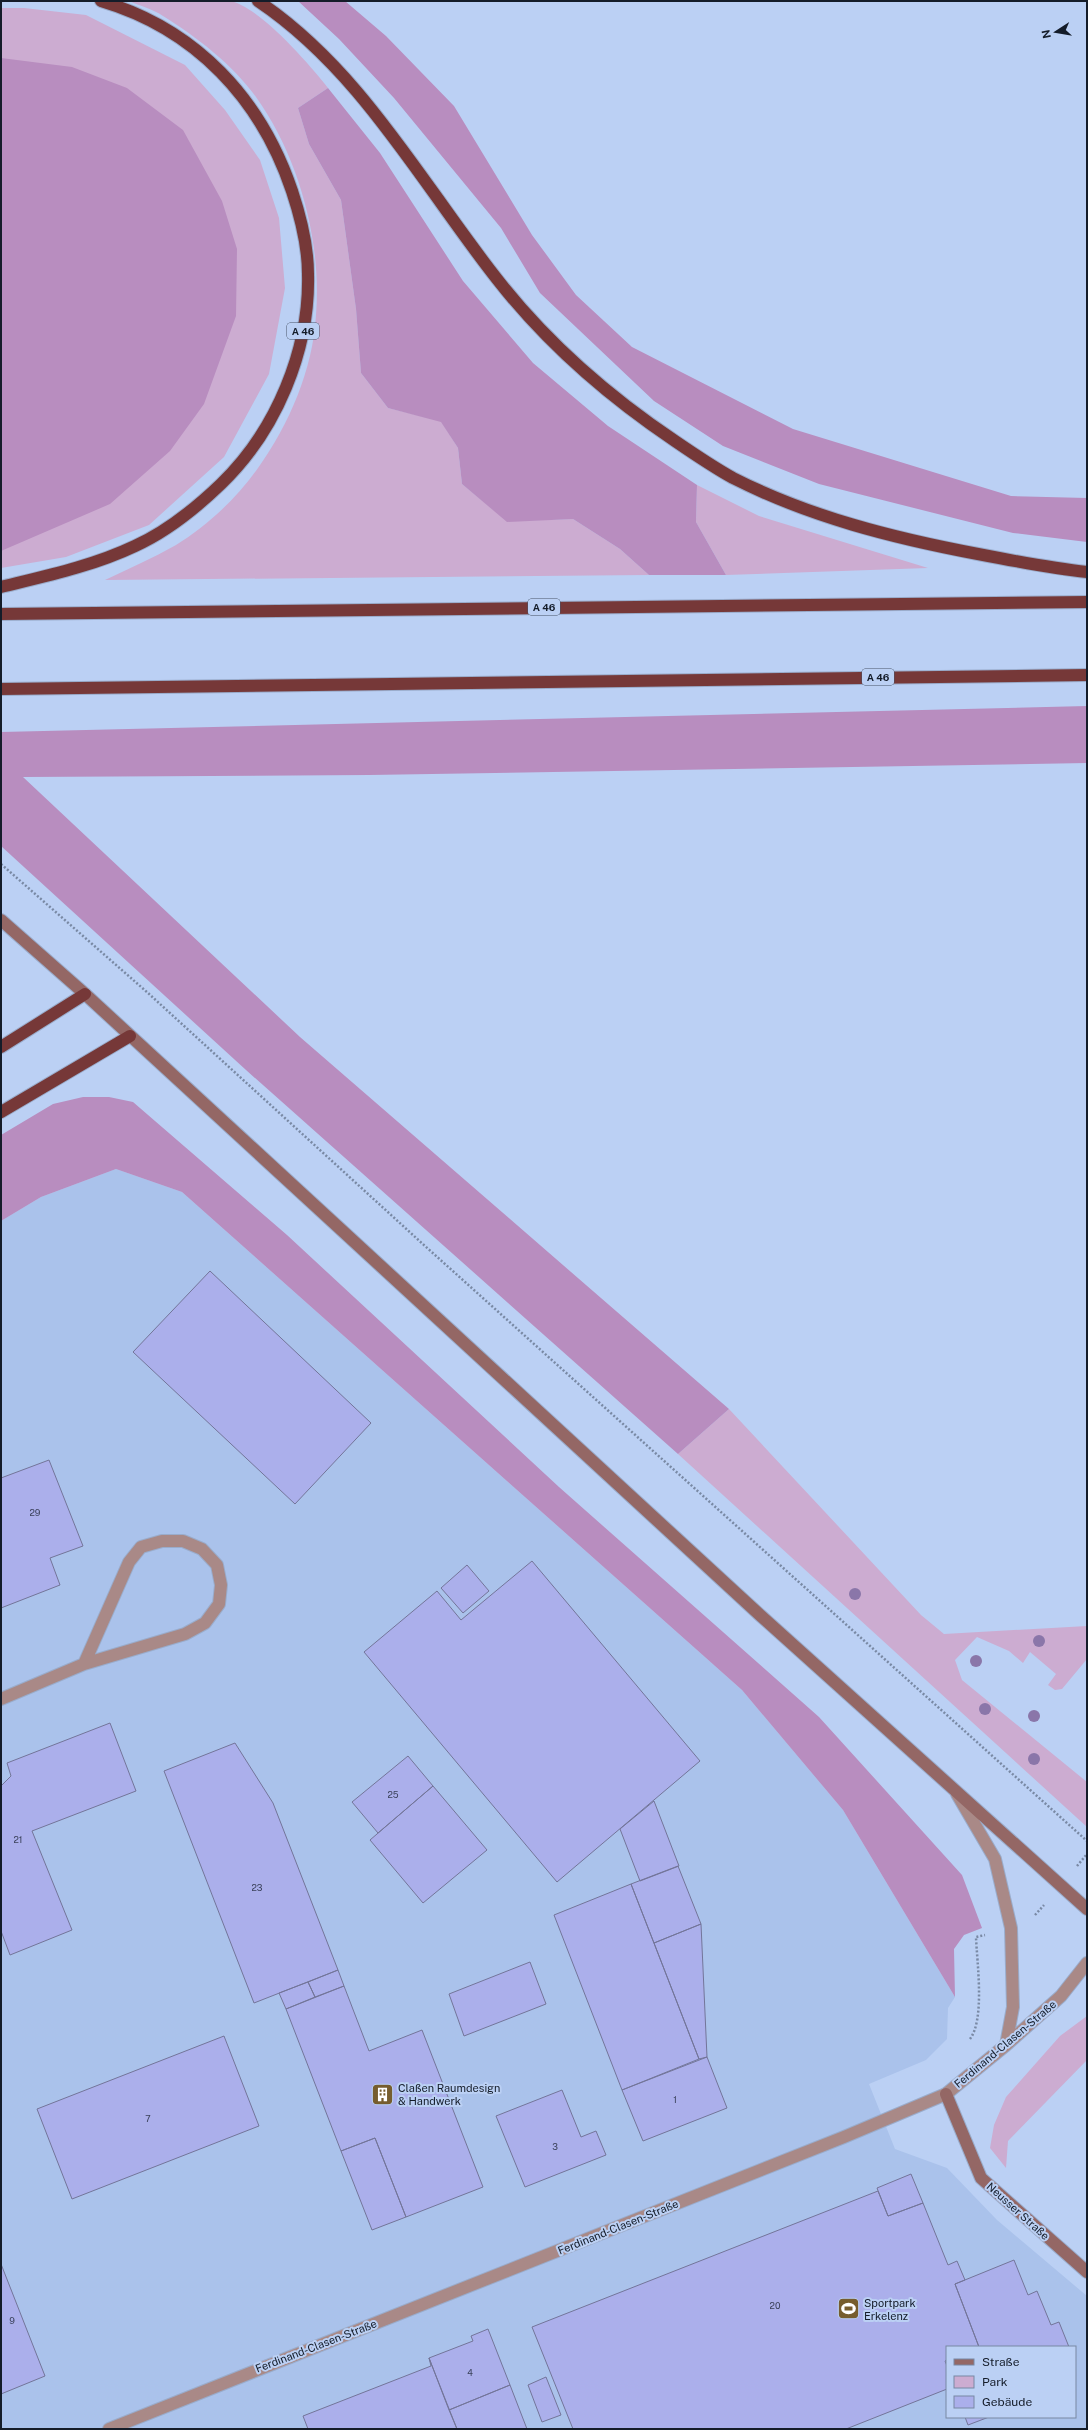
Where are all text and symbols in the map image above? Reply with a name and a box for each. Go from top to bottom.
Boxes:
north arrow [1036,12,1076,52]
text: N [1039,29,1053,40]
road number: A 46 [287,323,319,339]
road number: A 46 [528,599,560,615]
road number: A 46 [862,669,894,685]
house number: 29 [30,1507,41,1518]
house number: 25 [387,1789,399,1800]
house number: 21 [13,1834,23,1845]
house number: 23 [251,1882,263,1893]
street label: Ferdinand-Clasen-Straße [952,1998,1058,2090]
building icon: Claßen Raumdesign & Handwerk [370,2081,396,2107]
place label: Claßen Raumdesign & Handwerk [398,2082,500,2107]
house number: 1 [673,2094,677,2105]
house number: 7 [145,2113,151,2124]
house number: 3 [552,2141,558,2152]
street label: Neusser Straße [984,2180,1052,2242]
street label: Ferdinand-Clasen-Straße [556,2197,680,2257]
sports icon: Sportpark Erkelenz [836,2296,862,2322]
place label: Sportpark Erkelenz [864,2297,916,2322]
house number: 20 [770,2300,781,2311]
house number: 9 [9,2315,15,2326]
street label: Ferdinand-Clasen-Straße [254,2317,378,2375]
legend [946,2346,1076,2418]
text: Straße [982,2355,1020,2369]
house number: 4 [467,2367,473,2378]
text: Park [982,2375,1008,2389]
text: Gebäude [982,2395,1032,2409]

